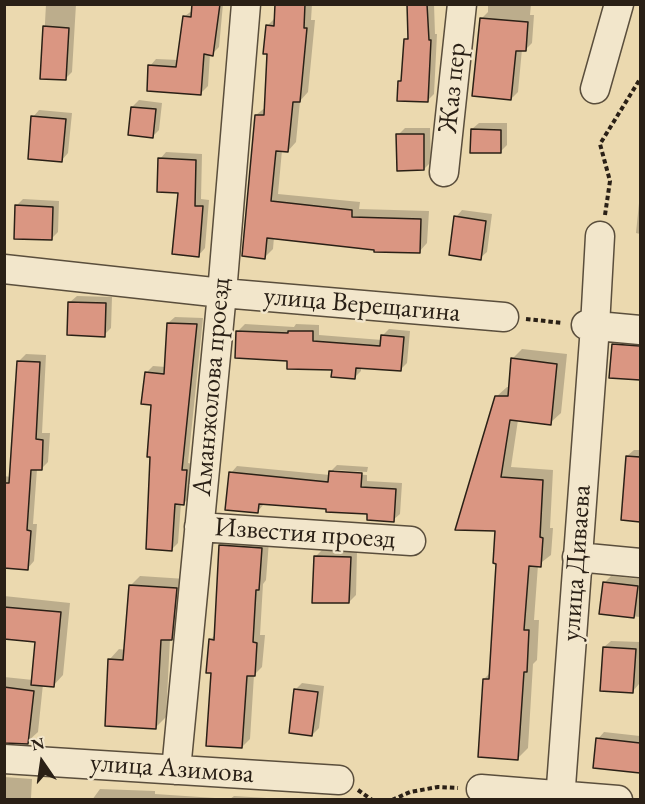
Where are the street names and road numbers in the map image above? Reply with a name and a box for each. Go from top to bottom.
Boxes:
street label: Жаз пер [432,41,474,135]
street label: Аманжолова проезд [186,276,238,498]
street label: улица Верещагина [262,280,462,330]
street label: улица Диваева [555,484,599,642]
street label: Известия проезд [214,512,396,556]
street label: улица Азимова [89,747,255,791]

